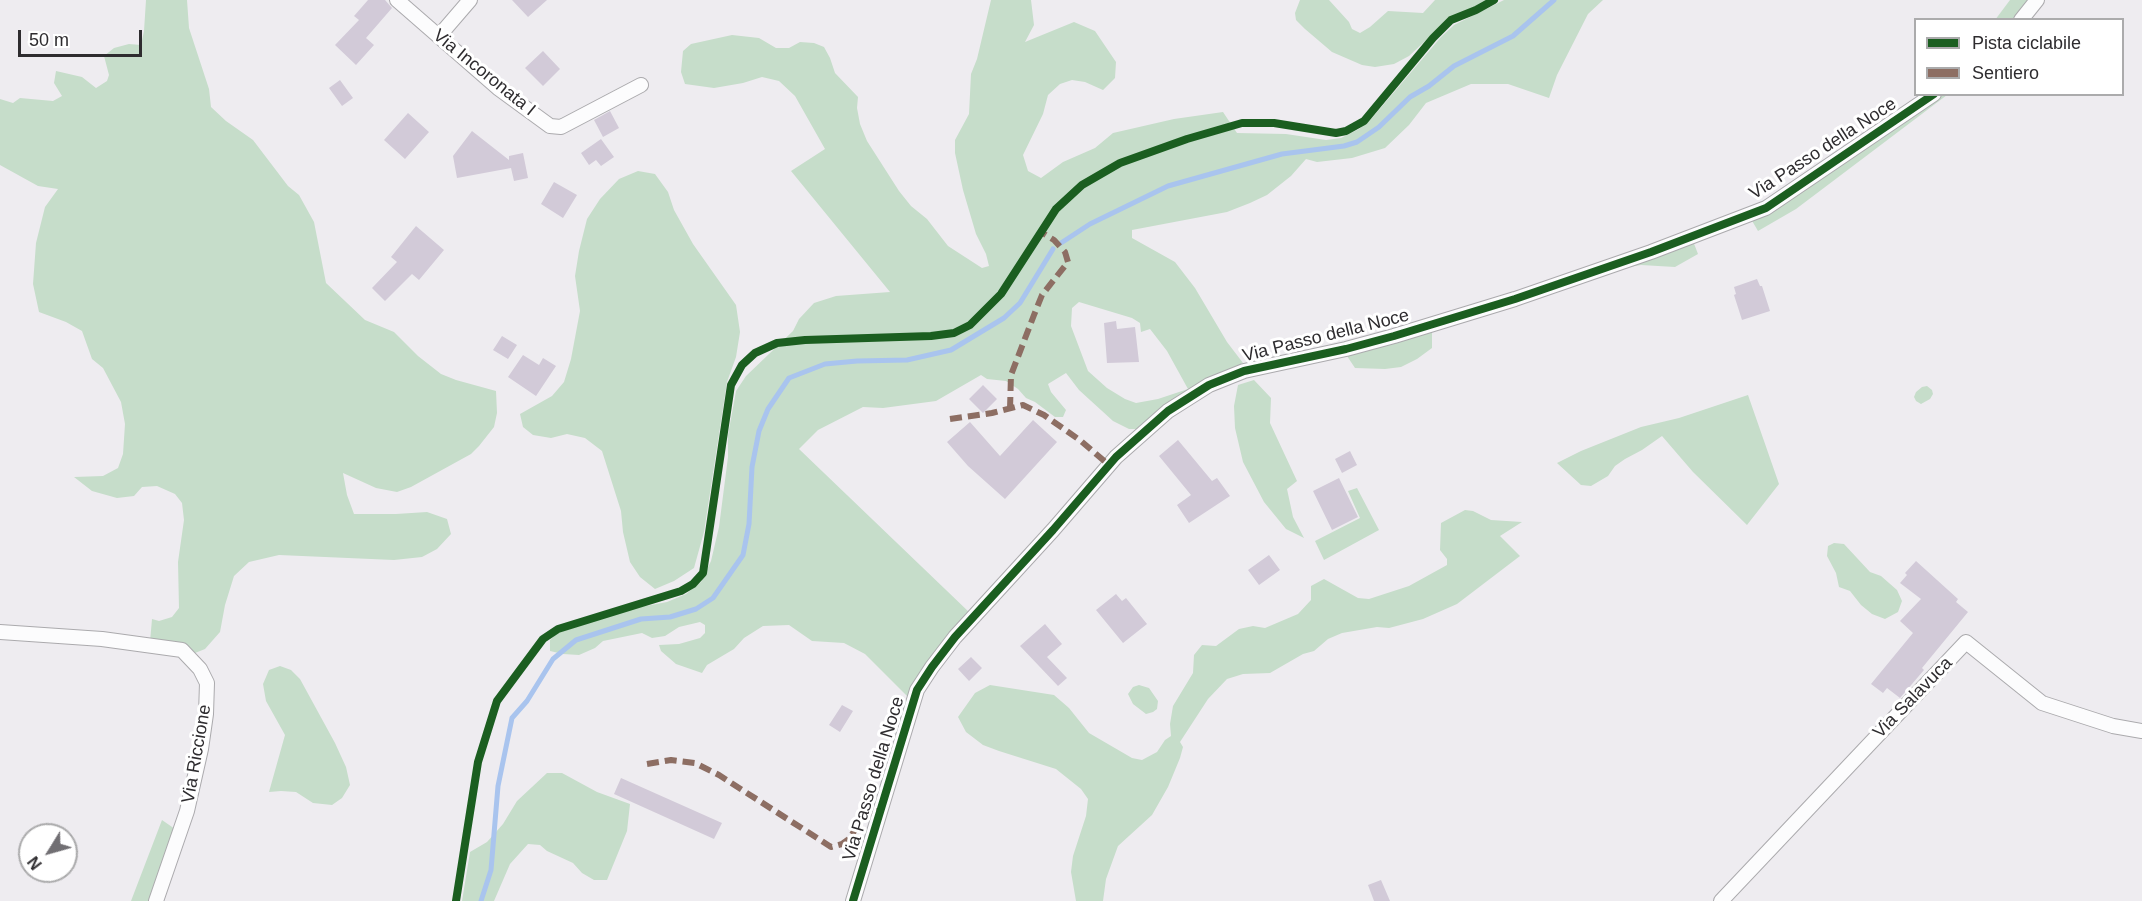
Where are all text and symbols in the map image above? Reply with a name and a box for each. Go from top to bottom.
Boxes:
scale bar [21,18,146,56]
legend [1914,18,2124,96]
street label: Via Incoronata I [428,25,540,121]
text: 50 m [29,30,69,50]
text: Pista ciclabile [1972,33,2081,53]
text: Sentiero [1972,63,2039,83]
street label: Via Passo della Noce [1746,93,1900,205]
street label: Via Passo della Noce [1241,305,1411,367]
street label: Via Salavuca [1869,653,1957,743]
street label: Via Passo della Noce [839,694,909,864]
street label: Via Riccione [178,703,216,805]
north arrow [18,823,78,883]
text: N [25,853,45,873]

